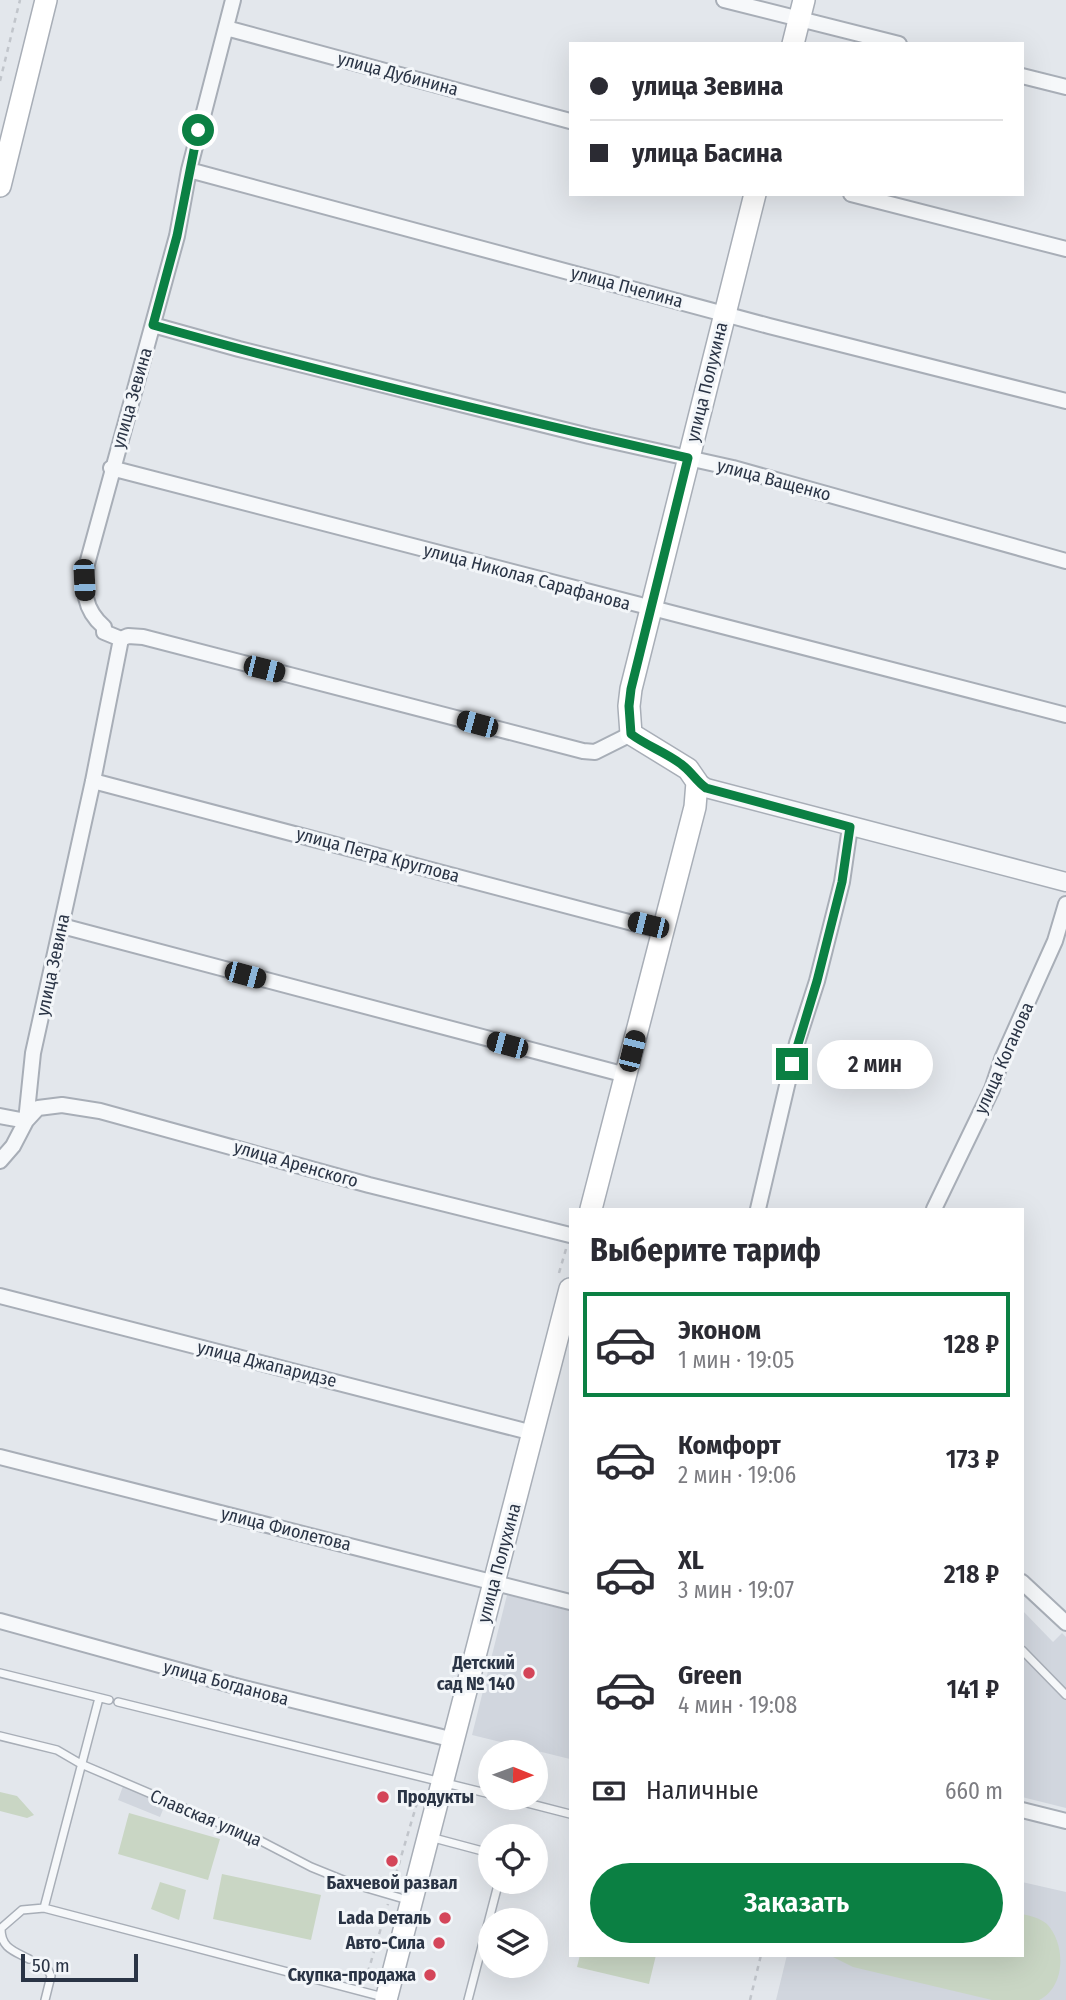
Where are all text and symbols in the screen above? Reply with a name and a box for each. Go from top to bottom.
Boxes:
street label: улица Дубинина [335,47,461,101]
text: улица Зевина [632,71,783,102]
route start [182,114,214,146]
text: улица Басина [632,138,783,169]
street label: улица Пчелина [569,261,686,313]
street label: улица Полухина [681,320,733,444]
street label: улица Зевина [107,345,157,451]
street label: улица Ващенко [715,454,833,506]
street label: улица Николая Сарафанова [421,539,633,615]
car [73,558,96,602]
car [242,654,287,684]
car [454,708,501,740]
street label: улица Петра Круглова [294,823,462,887]
car [626,910,671,940]
street label: улица Зевина [31,912,75,1018]
car [222,959,269,991]
street label: улица Коганова [970,999,1039,1117]
car [617,1028,648,1074]
car [484,1029,531,1061]
callout: 2 мин [816,1040,932,1088]
route end [776,1048,808,1080]
text: 2 мин [848,1050,902,1078]
street label: улица Аренского [231,1136,361,1192]
text: Выберите тариф [590,1231,821,1269]
icon: car [594,1313,657,1376]
text: Эконом [678,1315,761,1346]
text: 128 ₽ [943,1329,999,1360]
street label: улица Джапаридзе [195,1336,339,1392]
text: 1 мин · 19:05 [678,1346,794,1374]
icon: car [594,1428,657,1491]
text: Комфорт [678,1430,781,1461]
text: 173 ₽ [946,1444,999,1475]
text: 2 мин · 19:06 [678,1461,796,1489]
street label: улица Полухина [472,1501,526,1625]
street label: улица Фиолетова [219,1502,353,1556]
icon: car [594,1543,657,1606]
text: XL [678,1545,704,1576]
text: 218 ₽ [944,1559,999,1590]
text: 3 мин · 19:07 [678,1576,794,1604]
place label: Детский сад № 140 [437,1652,515,1695]
street label: улица Богданова [161,1656,291,1710]
icon: car [594,1658,657,1721]
text: Green [678,1660,742,1691]
marker: Детский сад № 140 [521,1665,537,1681]
text: 141 ₽ [946,1674,999,1705]
text: 4 мин · 19:08 [678,1691,797,1719]
north arrow [478,1740,548,1810]
map controls [478,1740,548,1978]
icon: cash [590,1772,628,1810]
text: Наличные [646,1775,759,1806]
text: 660 m [945,1777,1003,1805]
street label: Славская улица [147,1785,265,1851]
place label: Продукты [397,1786,474,1808]
marker: Продукты [375,1789,391,1805]
button: locate [478,1824,548,1894]
marker: Бахчевой развал [384,1853,400,1869]
button: Заказать [590,1863,1003,1943]
place label: Бахчевой развал [327,1872,457,1894]
place label: Lada Dеталь [338,1907,431,1929]
button: layers [478,1908,548,1978]
marker: Lada Dеталь [437,1910,453,1926]
place label: Авто-Сила [345,1932,425,1954]
marker: Авто-Сила [431,1935,447,1951]
scale bar [21,1951,138,1983]
text: 50 m [32,1954,70,1977]
place label: Скупка-продажа [288,1964,416,1986]
marker: Скупка-продажа [422,1967,438,1983]

